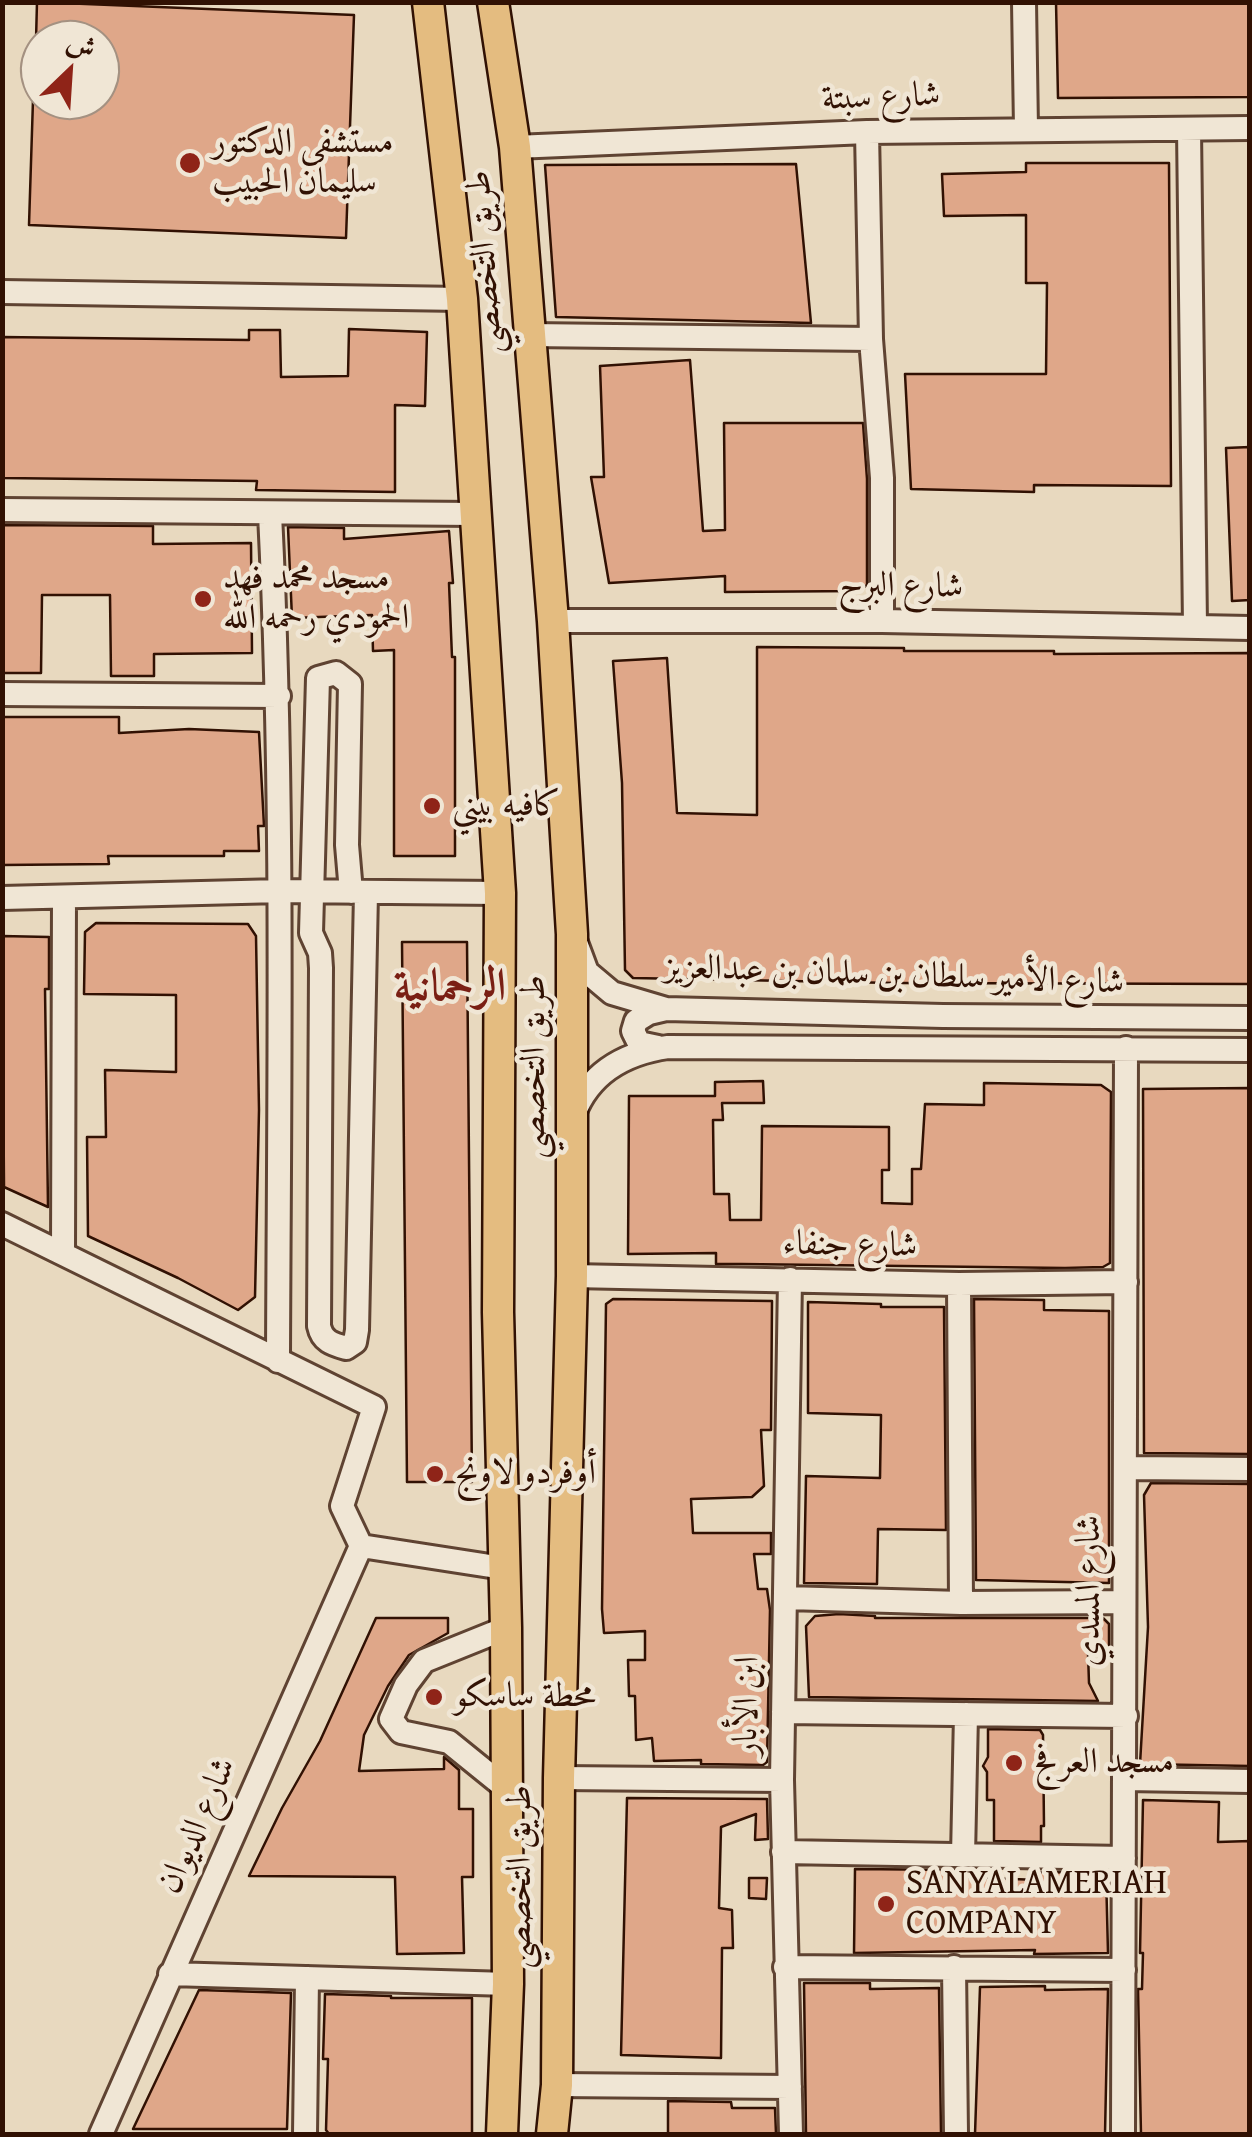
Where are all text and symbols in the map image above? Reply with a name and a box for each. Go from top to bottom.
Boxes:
north arrow [20,20,120,120]
text: ش [61,20,103,69]
street label: شارع سبتة [821,75,941,121]
place label: مستشفى الدكتور سليمان الحبيب [212,122,394,204]
marker: مستشفى الدكتور سليمان الحبيب [177,150,203,176]
street label: طريق التخصصي [459,169,513,355]
place label: مسجد محمد فهد الحمودي رحمه الله [223,558,409,640]
street label: شارع البرج [838,565,964,609]
marker: مسجد محمد فهد الحمودي رحمه الله [192,588,214,610]
place label: كافيه بيني [452,785,561,827]
marker: كافيه بيني [421,795,443,817]
street label: شارع الأمير سلطان بن سلمان بن عبدالعزيز [663,947,1125,1005]
district label: الرحمانية [394,962,506,1016]
street label: طريق التخصصي [514,975,556,1159]
street label: شارع جنفاء [782,1224,918,1268]
place label: أوفردو لاونج [455,1453,596,1495]
marker: أوفردو لاونج [424,1463,446,1485]
street label: شارع المسدي [1069,1515,1111,1667]
street label: ابن الأبار [726,1656,770,1756]
place label: محطة ساسكو [454,1676,596,1718]
marker: محطة ساسكو [423,1686,445,1708]
place label: مسجد العرفج [1034,1742,1174,1784]
street label: شارع الديوان [149,1751,247,1901]
marker: مسجد العرفج [1003,1752,1025,1774]
street label: طريق التخصصي [500,1785,542,1969]
place label: SANYALAMERIAH COMPANY [906,1863,1167,1945]
marker: SANYALAMERIAH COMPANY [875,1893,897,1915]

